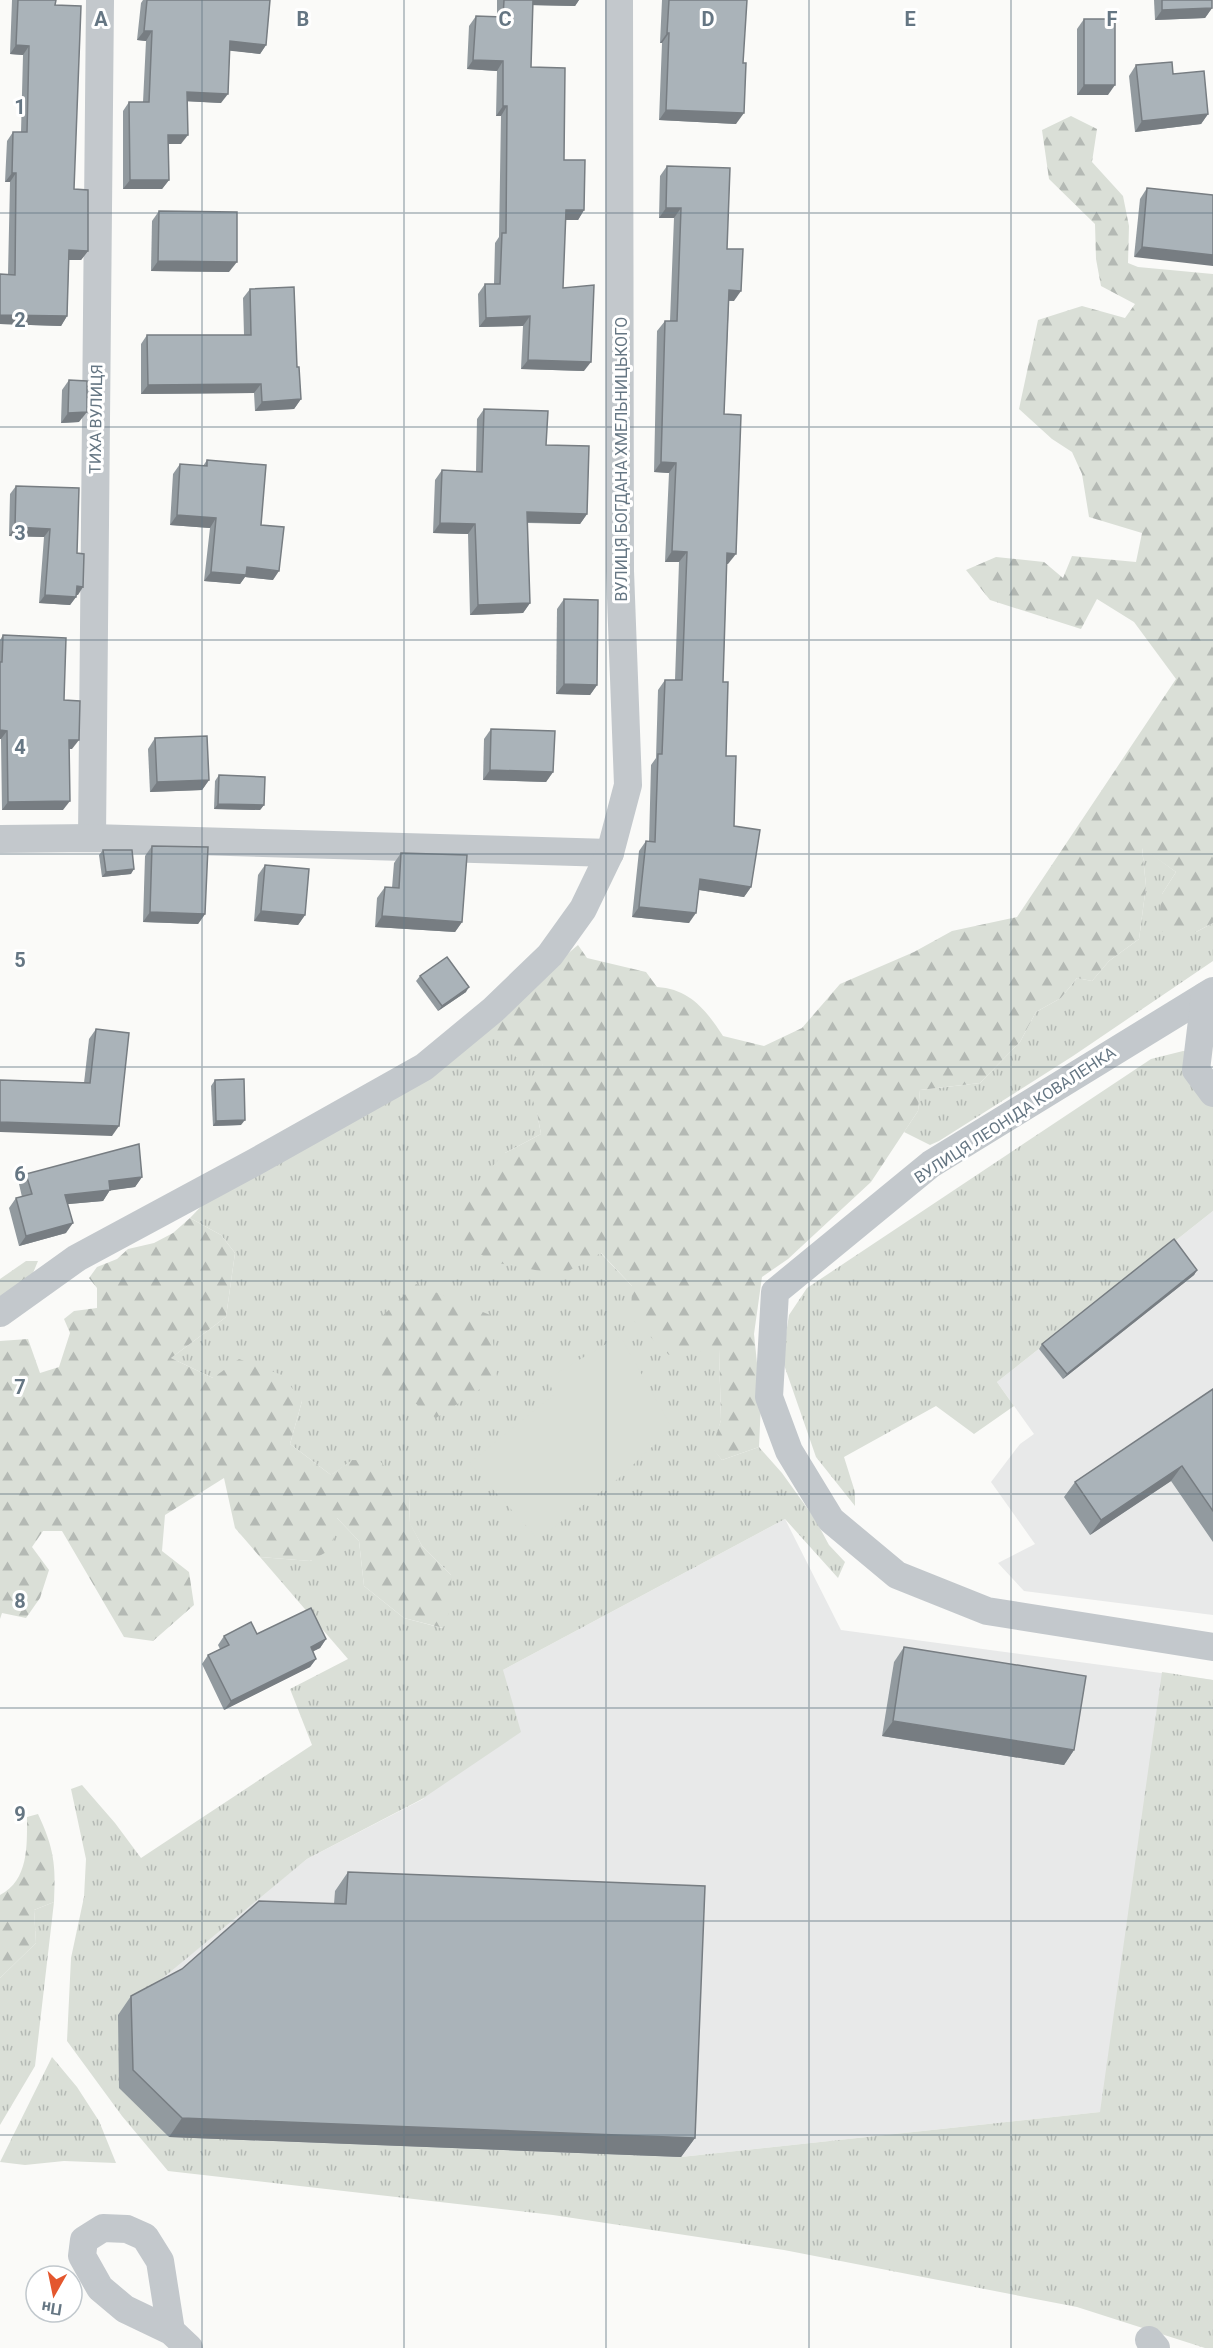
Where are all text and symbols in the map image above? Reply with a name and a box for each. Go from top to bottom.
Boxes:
text: A [94,7,108,31]
text: B [297,7,309,31]
text: C [498,7,512,31]
text: D [702,7,715,31]
text: E [904,7,916,31]
text: F [1107,7,1118,31]
text: 1 [14,95,26,119]
text: 2 [14,308,26,332]
street label: ВУЛИЦЯ БОГДАНА ХМЕЛЬНИЦЬКОГО [612,317,631,601]
street label: ТИХА ВУЛИЦЯ [86,364,106,474]
text: 3 [14,521,26,545]
text: 4 [14,735,26,759]
text: 5 [14,948,26,972]
street label: ВУЛИЦЯ ЛЕОНІДА КОВАЛЕНКА [911,1042,1120,1187]
text: 6 [14,1162,26,1186]
text: 7 [14,1375,26,1399]
text: 8 [14,1589,26,1613]
text: 9 [14,1802,26,1826]
north arrow [24,2264,84,2324]
text: Пн [40,2297,63,2319]

